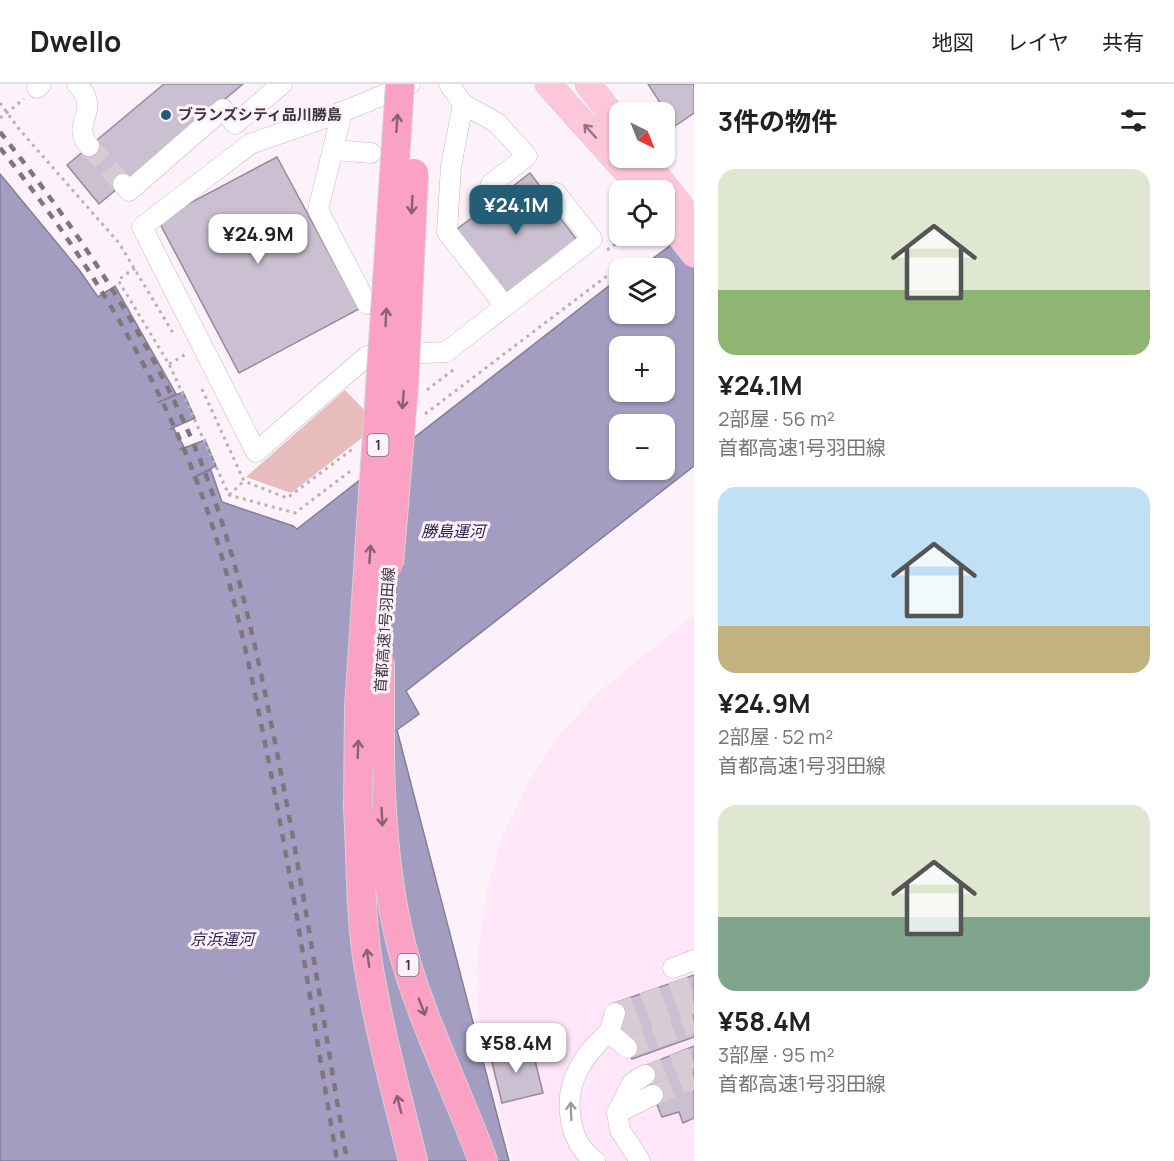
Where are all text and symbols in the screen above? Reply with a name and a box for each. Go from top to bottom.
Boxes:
text: Dwello [30,22,121,60]
text: 地図 [932,28,974,56]
text: レイヤ [1007,28,1069,56]
text: 共有 [1102,28,1144,56]
north arrow [609,102,675,168]
map controls [609,102,675,480]
text: 3件の物件 [718,103,837,139]
place label: ブランズシティ品川勝島 [178,104,342,125]
icon: filters [1117,104,1150,137]
marker: ブランズシティ品川勝島 [159,108,173,122]
one-way arrow [392,113,403,133]
one-way arrow [583,124,597,139]
button: locate [609,180,675,246]
pin: ¥24.1M [467,185,565,236]
text: ¥24.1M [483,191,549,218]
one-way arrow [407,195,418,215]
icon: home [880,208,988,316]
pin: ¥24.9M [209,214,307,265]
text: ¥24.9M [222,220,294,247]
button: layers [609,258,675,324]
one-way arrow [381,308,392,328]
button: + [609,336,675,402]
text: ¥24.1M [718,367,803,403]
one-way arrow [397,390,408,410]
text: 2部屋 · 56 m² [718,405,835,432]
button: − [609,414,675,480]
road number: 1 [368,434,388,456]
text: 首都高速1号羽田線 [718,434,886,461]
water label: 勝島運河 [421,520,488,542]
icon: home [880,526,988,634]
one-way arrow [365,544,376,564]
street label: 首都高速1号羽田線 [370,566,399,693]
text: ¥24.9M [718,685,810,721]
text: 2部屋 · 52 m² [718,723,833,750]
one-way arrow [352,739,364,759]
text: 首都高速1号羽田線 [718,752,886,779]
one-way arrow [377,806,388,826]
icon: home [880,844,988,952]
water label: 京浜運河 [190,928,257,950]
one-way arrow [362,949,373,968]
road number: 1 [398,954,418,976]
one-way arrow [417,997,428,1016]
text: ¥58.4M [718,1003,811,1039]
pin: ¥58.4M [467,1023,565,1074]
text: ¥58.4M [480,1029,552,1056]
text: 3部屋 · 95 m² [718,1041,835,1068]
text: 首都高速1号羽田線 [718,1070,886,1097]
one-way arrow [392,1095,404,1114]
one-way arrow [566,1102,577,1122]

